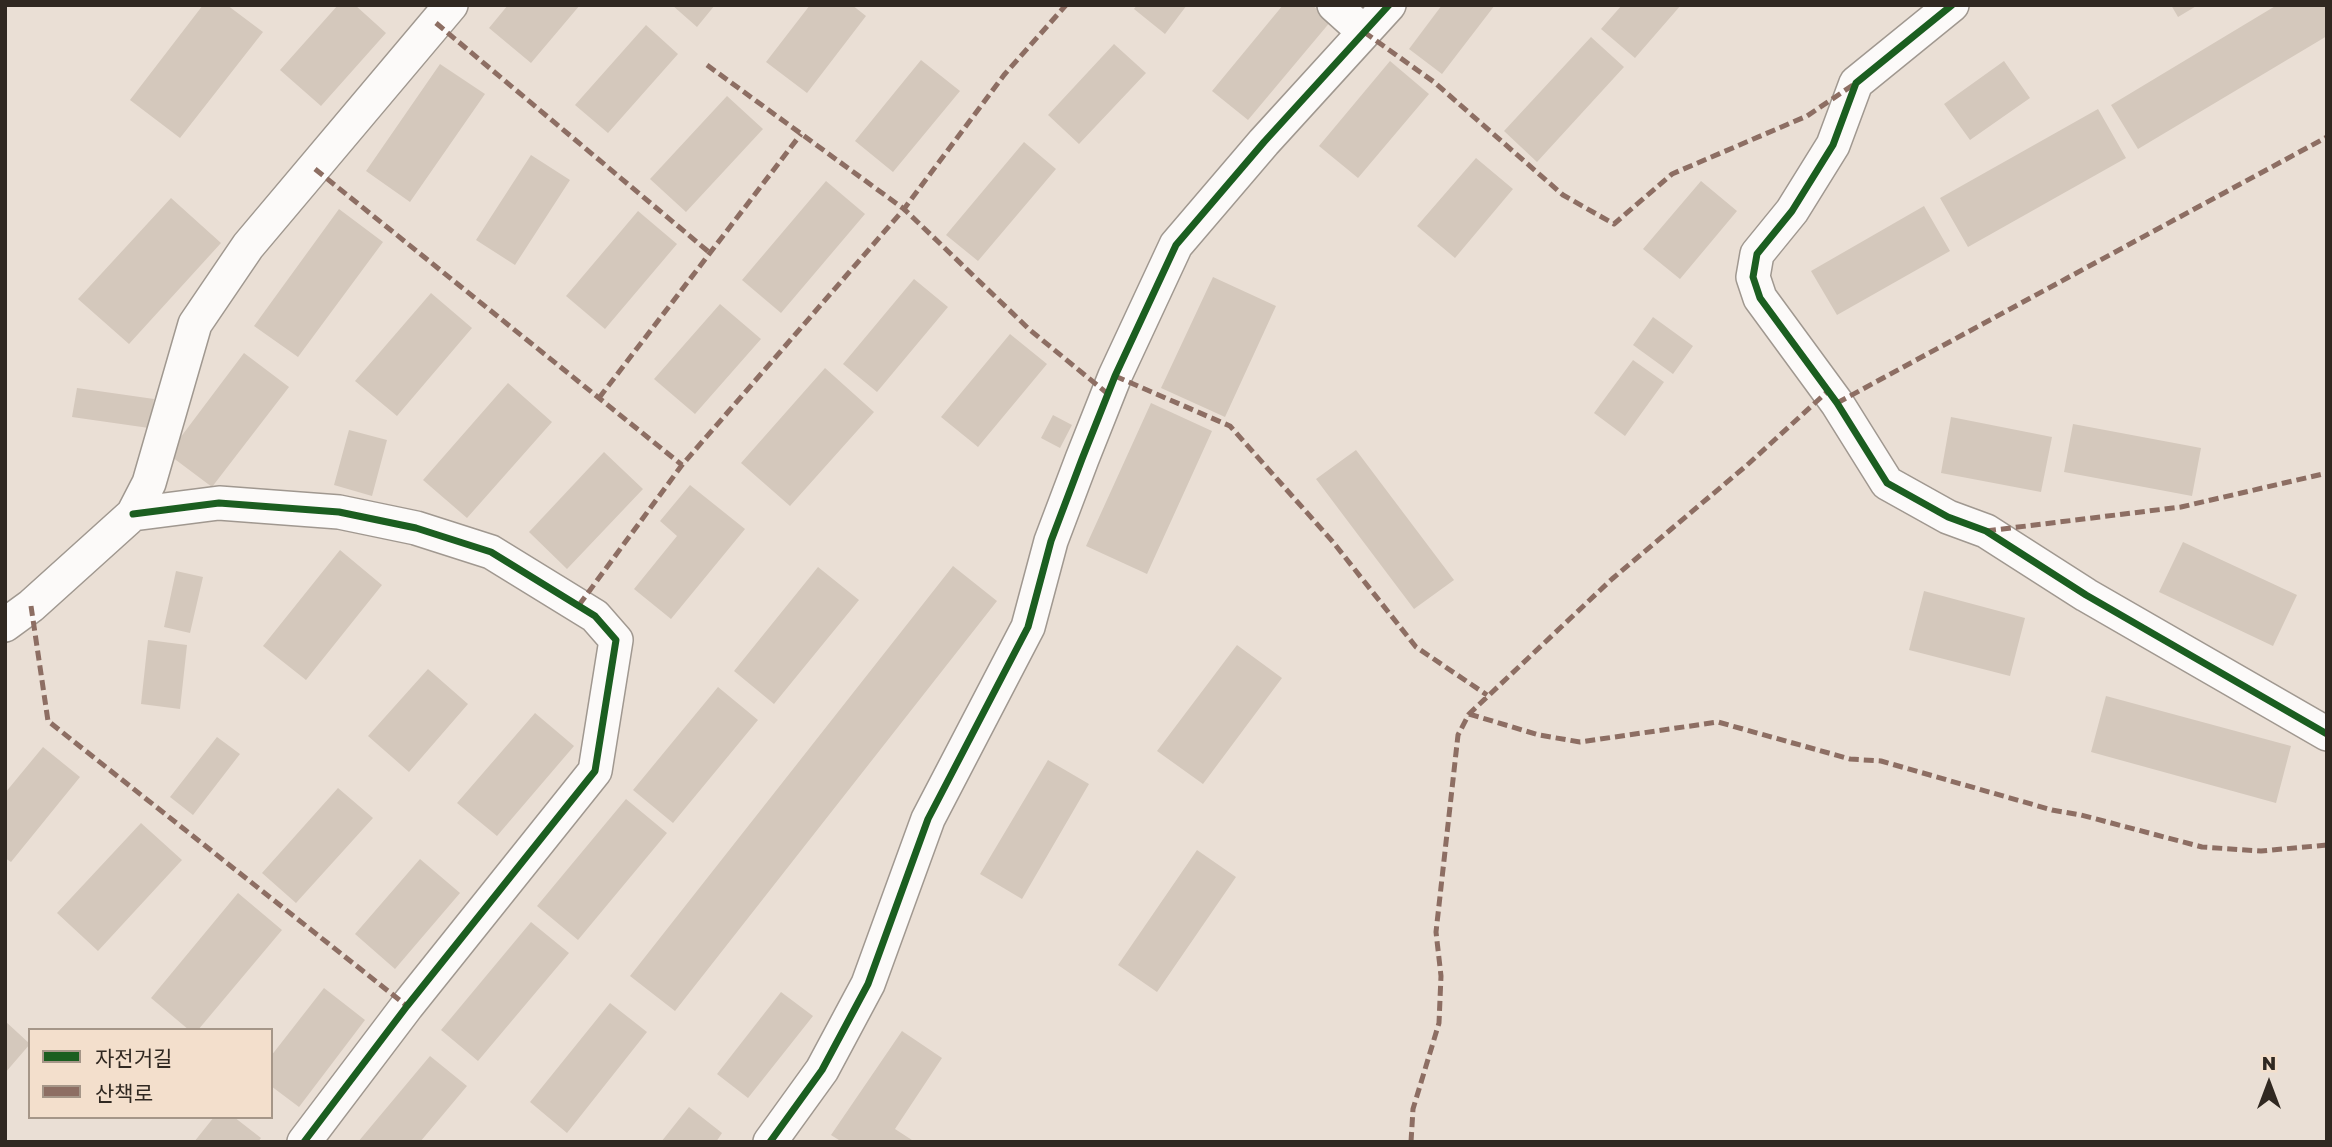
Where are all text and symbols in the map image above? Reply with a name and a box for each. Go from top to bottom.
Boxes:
legend [28,1028,273,1119]
text: 자전거길 [95,1045,172,1071]
north arrow [2234,1049,2304,1119]
text: N [2262,1051,2276,1074]
text: 산책로 [95,1080,153,1106]

